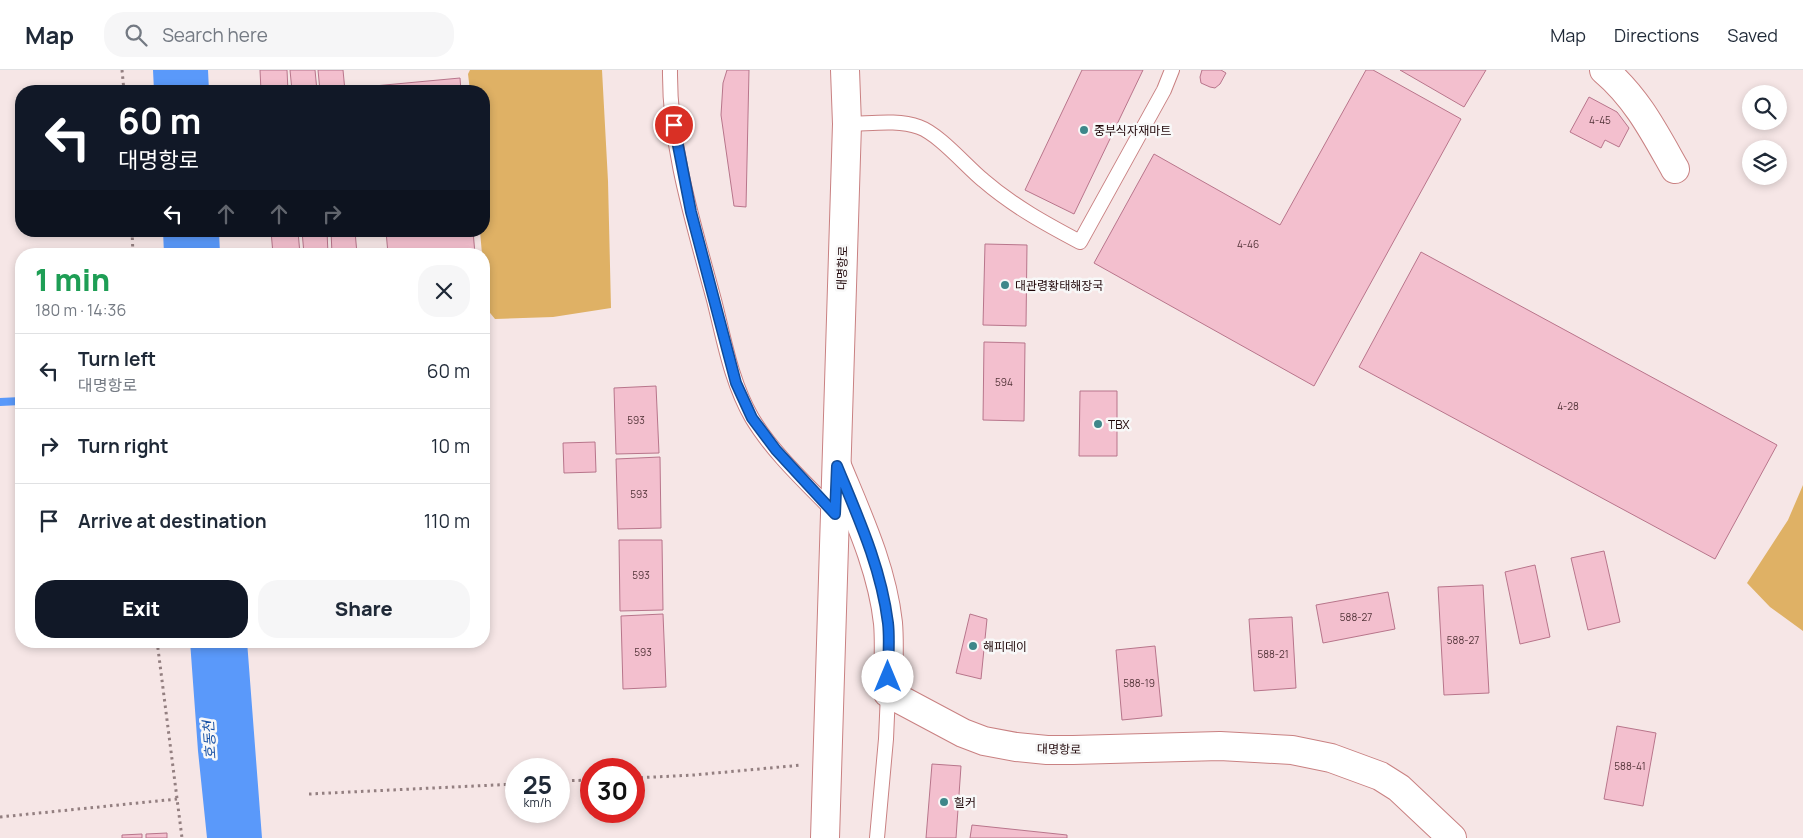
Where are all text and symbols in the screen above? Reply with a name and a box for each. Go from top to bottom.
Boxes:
search box [104,12,454,57]
text: Map [25,18,74,51]
icon: search [122,21,150,49]
text: Search here [162,22,268,48]
text: Map [1550,23,1586,47]
text: Directions [1614,23,1699,47]
text: Saved [1727,23,1778,47]
map controls [1742,85,1787,185]
button: search [1742,85,1787,130]
text: 60 m [118,97,201,145]
pin [653,104,695,146]
icon: left [35,105,100,170]
icon: arrive [660,111,688,139]
house number: 4-45 [1589,113,1611,127]
place label: 중부식자재마트 [1094,122,1171,139]
marker: 중부식자재마트 [1078,124,1090,136]
button: layers [1742,140,1787,185]
text: 대명항로 [118,145,199,175]
icon: left [159,200,187,228]
icon: ahead [212,200,240,228]
icon: ahead [265,200,293,228]
icon: right [318,200,346,228]
house number: 4-46 [1237,237,1259,251]
street label: 대명항로 [833,246,851,290]
text: 1 min [35,259,110,300]
button: close [418,265,470,317]
place label: 대관령황태해장국 [1015,277,1103,294]
marker: 대관령황태해장국 [999,279,1011,291]
text: 180 m · 14:36 [35,299,126,321]
text: Turn left [78,346,156,372]
icon: left [35,357,63,385]
text: 60 m [427,358,470,384]
text: 대명항로 [78,374,137,396]
house number: 594 [995,375,1013,389]
house number: 4-28 [1557,399,1579,413]
house number: 593 [627,413,645,427]
place label: TBX [1108,416,1130,433]
marker: TBX [1092,418,1104,430]
icon: right [35,432,63,460]
text: Turn right [78,433,168,459]
text: 10 m [431,433,470,459]
house number: 593 [630,487,648,501]
icon: arrive [35,507,63,535]
text: Arrive at destination [78,508,267,534]
text: 110 m [424,508,470,534]
house number: 593 [632,568,650,582]
button: Exit [35,580,248,638]
button: Share [258,580,470,638]
house number: 588-27 [1340,610,1372,624]
house number: 588-27 [1447,633,1479,647]
place label: 해피데이 [983,638,1027,655]
marker: 해피데이 [967,640,979,652]
house number: 593 [634,645,652,659]
house number: 588-21 [1257,647,1289,661]
position arrow [861,650,913,702]
house number: 588-19 [1123,676,1155,690]
water label: 호동천 [198,719,220,760]
street label: 대명항로 [1037,740,1081,758]
speed limit sign: 30 [580,758,645,823]
house number: 588-41 [1614,759,1646,773]
text: 25 [523,767,552,802]
text: km/h [524,794,551,811]
place label: 힐커 [954,794,976,811]
marker: 힐커 [938,796,950,808]

